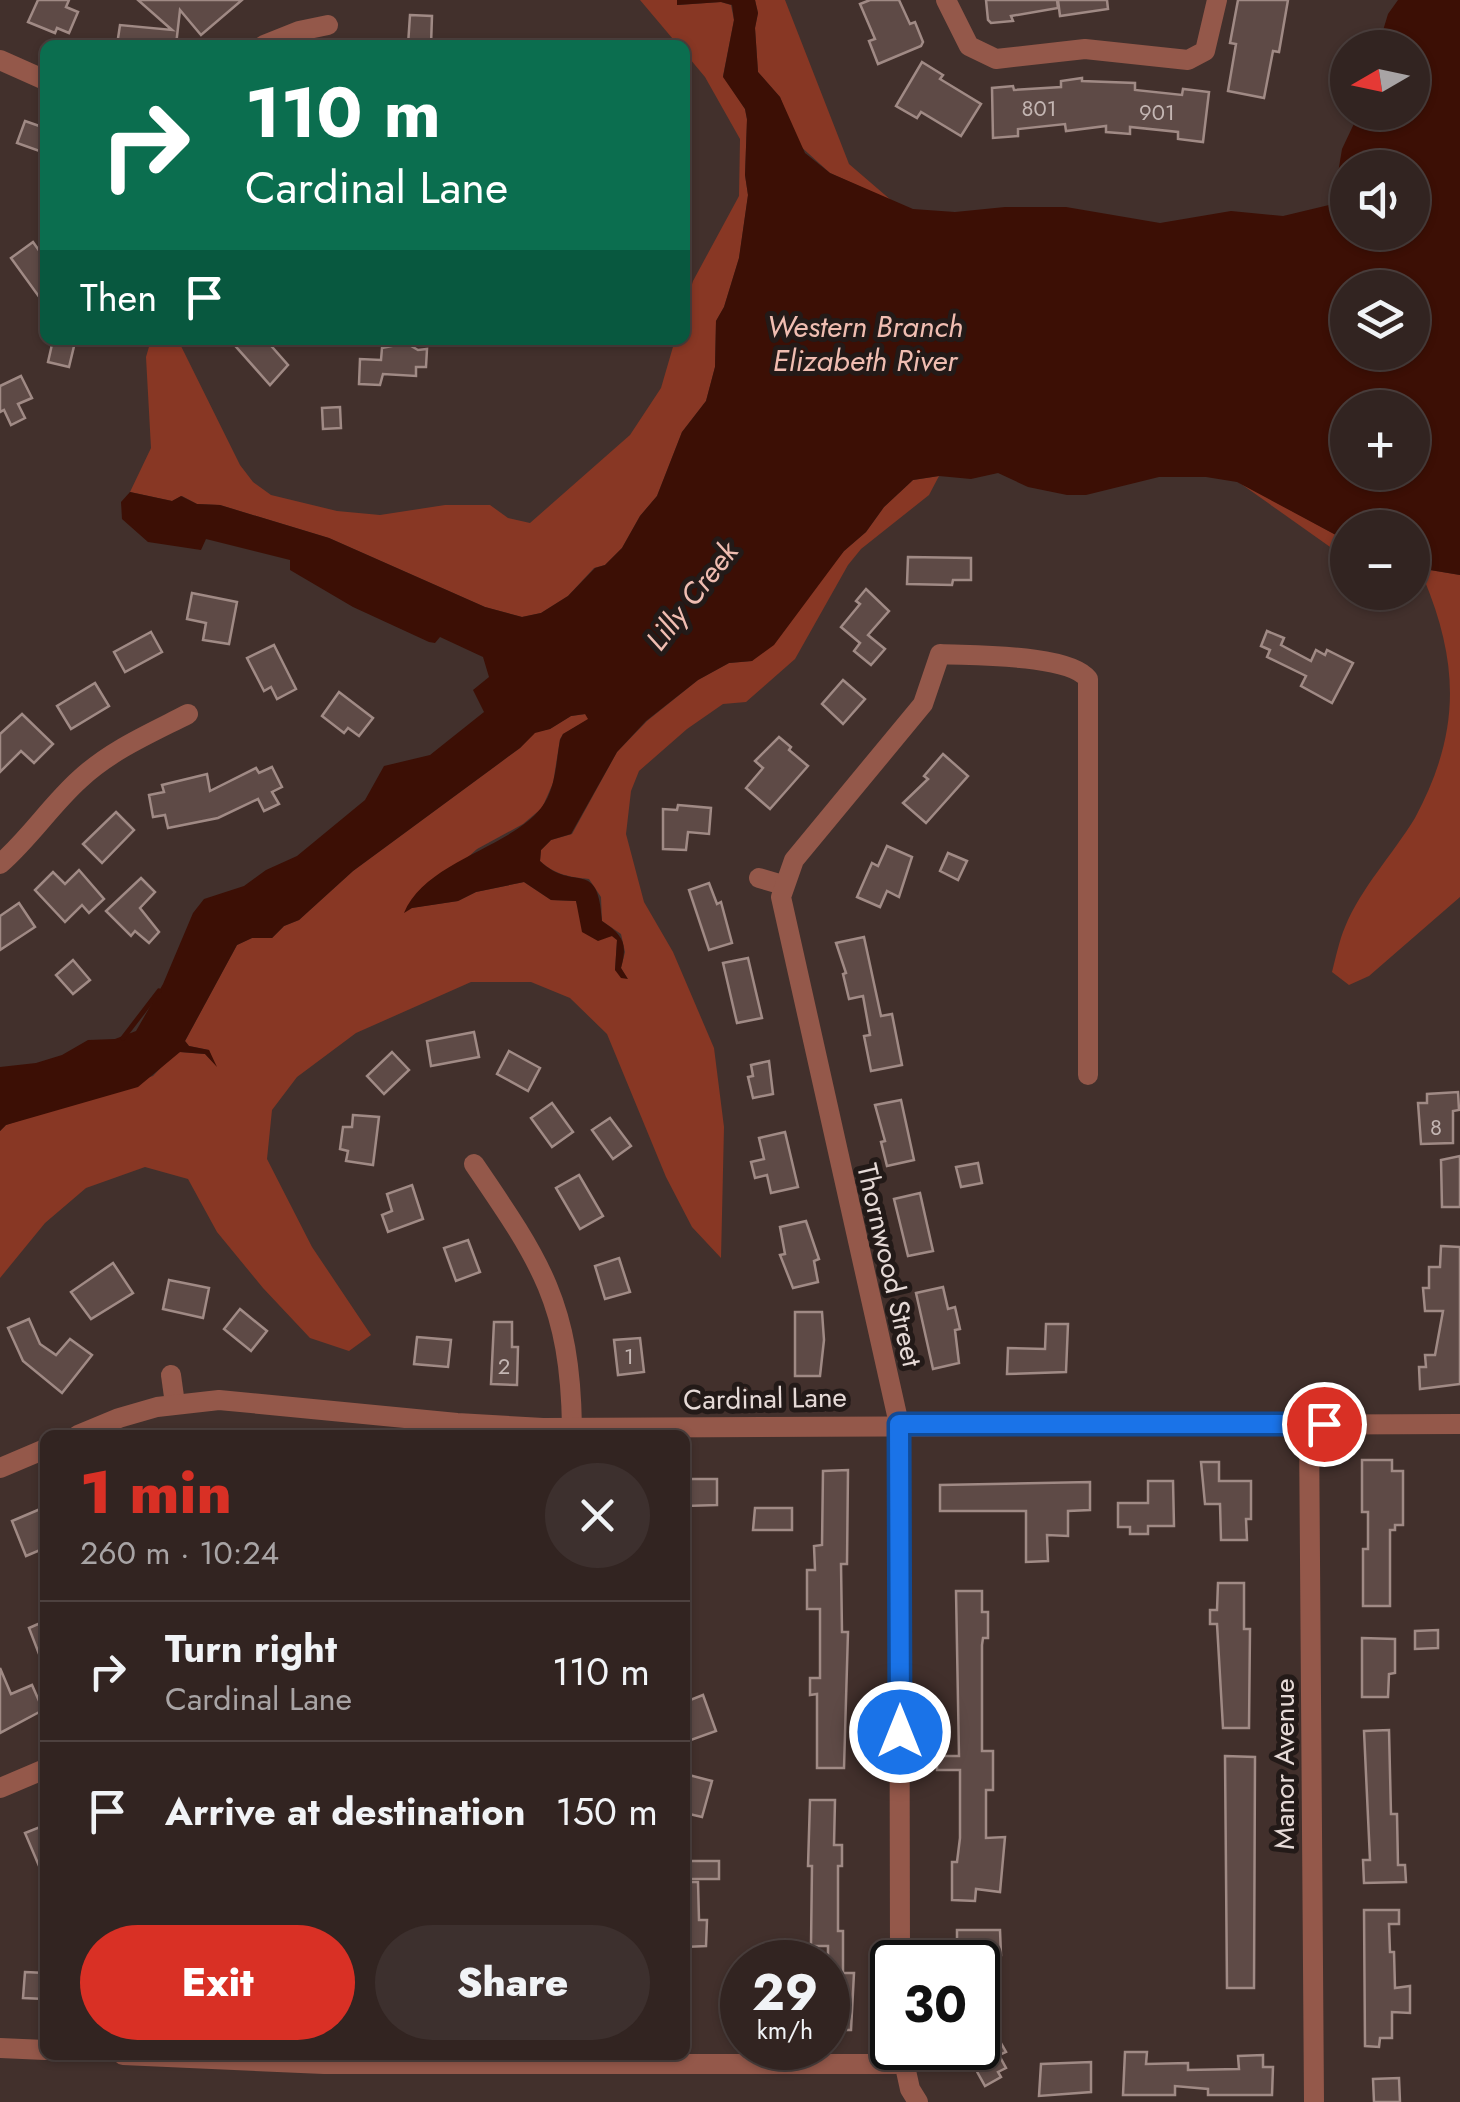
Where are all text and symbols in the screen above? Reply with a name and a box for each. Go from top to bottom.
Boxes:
north arrow [1330,30,1430,130]
map controls [1330,30,1430,610]
text: 110 m [245,62,441,163]
icon: right [80,80,210,210]
house number: 801 [1021,92,1057,124]
house number: 901 [1139,96,1175,128]
button: sound [1330,150,1430,250]
text: Cardinal Lane [245,155,508,220]
text: Then [80,270,157,325]
icon: arrive [177,270,232,325]
button: layers [1330,270,1430,370]
water label: Western Branch Elizabeth River [767,305,963,382]
button: + [1330,390,1430,490]
button: − [1330,510,1430,610]
water label: Lilly Creek [635,531,749,659]
house number: 8 [1430,1111,1442,1143]
street label: Thornwood Street [846,1159,933,1371]
house number: 1 [624,1340,634,1372]
house number: 2 [498,1350,510,1382]
street label: Cardinal Lane [683,1377,847,1420]
pin [1282,1382,1367,1467]
icon: arrive [1297,1397,1352,1452]
text: 1 min [80,1449,232,1536]
button: close [545,1463,650,1568]
text: 260 m · 10:24 [80,1530,279,1576]
text: Turn right [165,1621,337,1676]
icon: right [80,1644,135,1699]
text: 110 m [552,1644,650,1699]
text: Cardinal Lane [165,1676,352,1722]
street label: Manor Avenue [1264,1678,1305,1850]
position arrow [848,1680,952,1784]
icon: arrive [80,1784,135,1839]
text: Arrive at destination [165,1784,526,1839]
text: 150 m [556,1784,658,1839]
button: Exit [80,1925,355,2040]
button: Share [375,1925,650,2040]
speed limit sign: 30 [870,1940,1000,2070]
text: 29 [752,1956,818,2029]
text: km/h [757,2012,813,2048]

